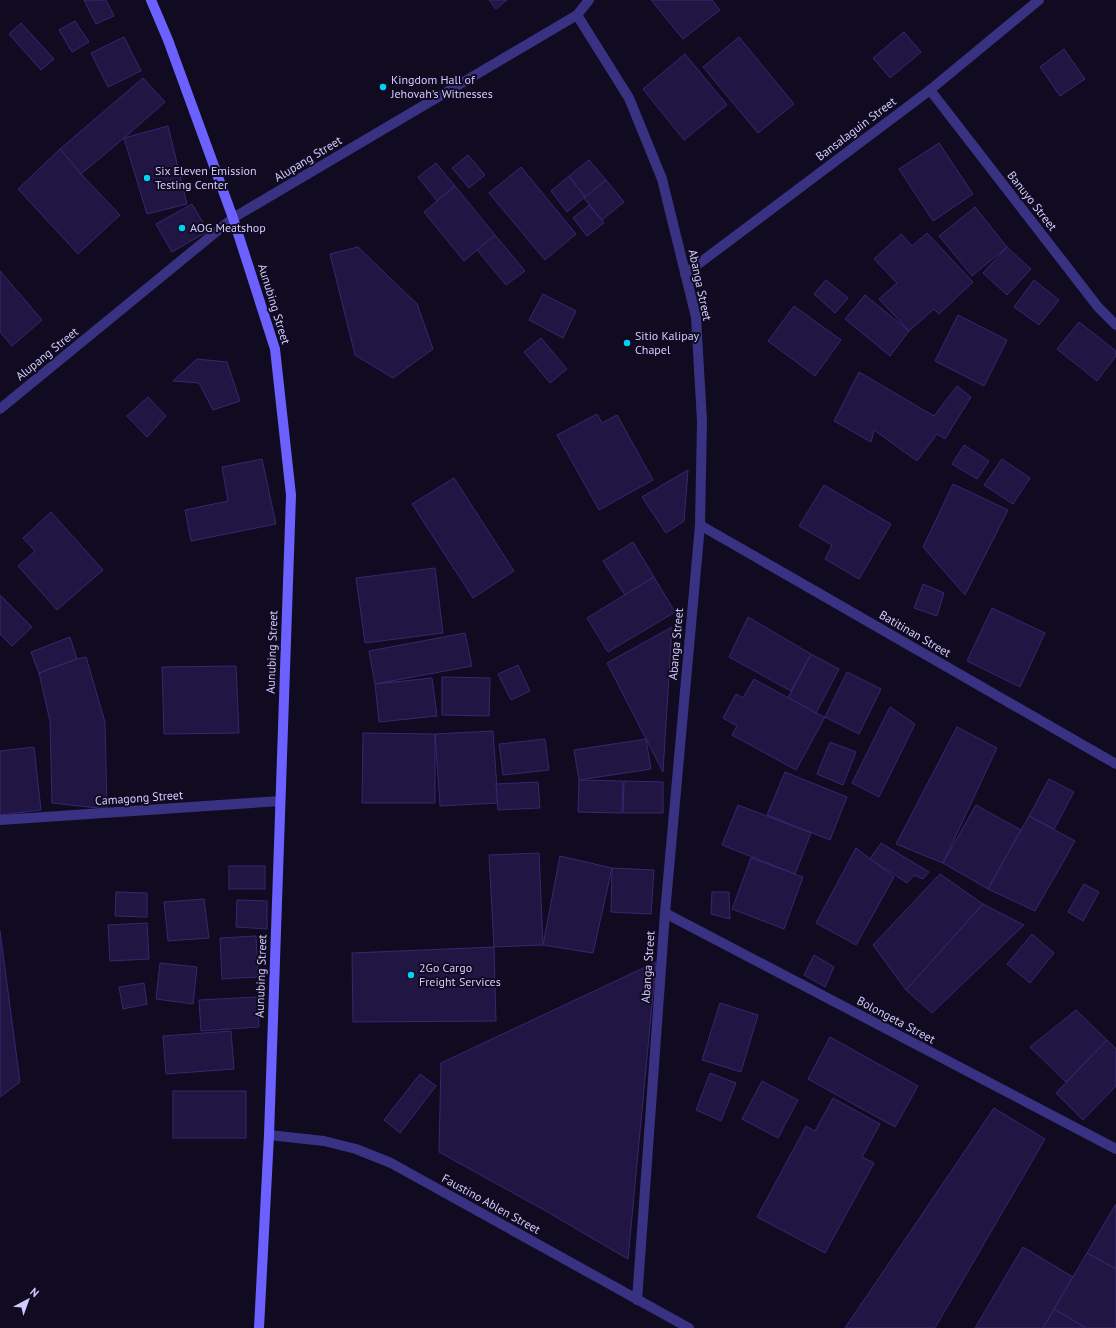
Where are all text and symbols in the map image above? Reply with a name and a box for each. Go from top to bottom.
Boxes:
place label: Kingdom Hall of Jehovah's Witnesses [390,72,493,101]
marker: Kingdom Hall of Jehovah's Witnesses [378,82,388,92]
street label: Bansalaguin Street [813,94,899,164]
street label: Alupang Street [271,132,344,185]
place label: Six Eleven Emission Testing Center [155,163,257,192]
street label: Banuyo Street [1004,168,1060,234]
marker: Six Eleven Emission Testing Center [142,173,152,183]
place label: AOG Meatshop [190,220,266,235]
marker: AOG Meatshop [177,223,187,233]
street label: Abanga Street [686,248,715,322]
street label: Aunubing Street [255,262,294,346]
street label: Alupang Street [12,324,81,383]
place label: Sitio Kalipay Chapel [635,328,700,357]
marker: Sitio Kalipay Chapel [622,338,632,348]
street label: Abanga Street [665,607,686,681]
street label: Batitinan Street [877,607,954,660]
street label: Aunubing Street [263,610,280,694]
street label: Camagong Street [95,787,183,808]
street label: Abanga Street [637,930,658,1004]
street label: Aunubing Street [252,934,269,1018]
place label: 2Go Cargo Freight Services [419,960,501,989]
marker: 2Go Cargo Freight Services [406,970,416,980]
street label: Bolongeta Street [855,993,938,1046]
street label: Faustino Ablen Street [439,1170,543,1237]
north arrow [8,1280,48,1320]
text: N [27,1285,42,1300]

